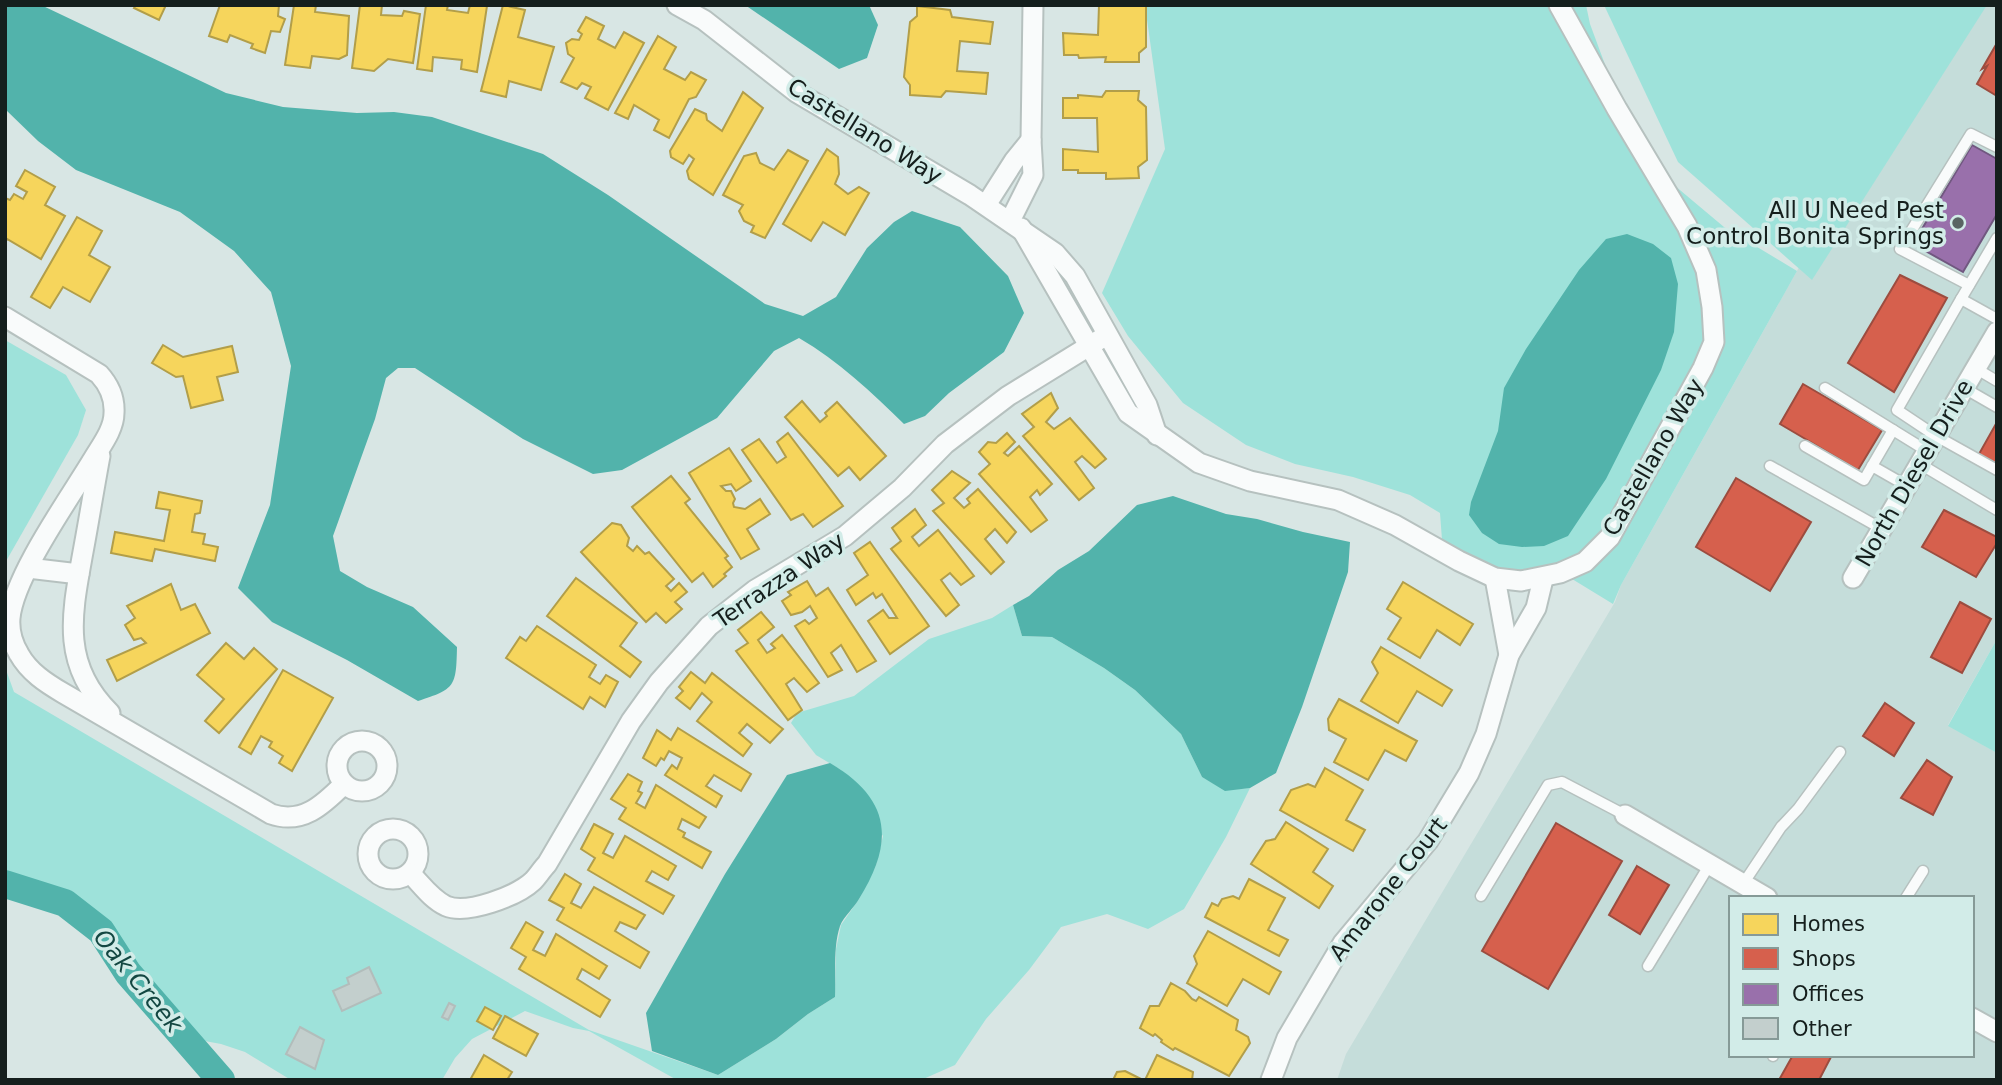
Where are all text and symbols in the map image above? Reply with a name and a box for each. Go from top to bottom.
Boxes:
street label: Castellano Way [783,73,947,189]
place label: All U Need Pest Control Bonita Springs [1686,197,1944,249]
marker: All U Need Pest Control Bonita Springs [1950,215,1966,231]
street label: Castellano Way [1597,374,1709,540]
street label: North Diesel Drive [1850,375,1978,571]
street label: Terrazza Way [708,527,849,634]
street label: Amarone Court [1324,812,1452,966]
legend [1729,896,1974,1057]
text: Homes [1792,912,1865,936]
water label: Oak Creek [88,924,189,1039]
text: Shops [1792,947,1856,971]
text: Offices [1792,982,1864,1006]
text: Other [1792,1017,1852,1041]

